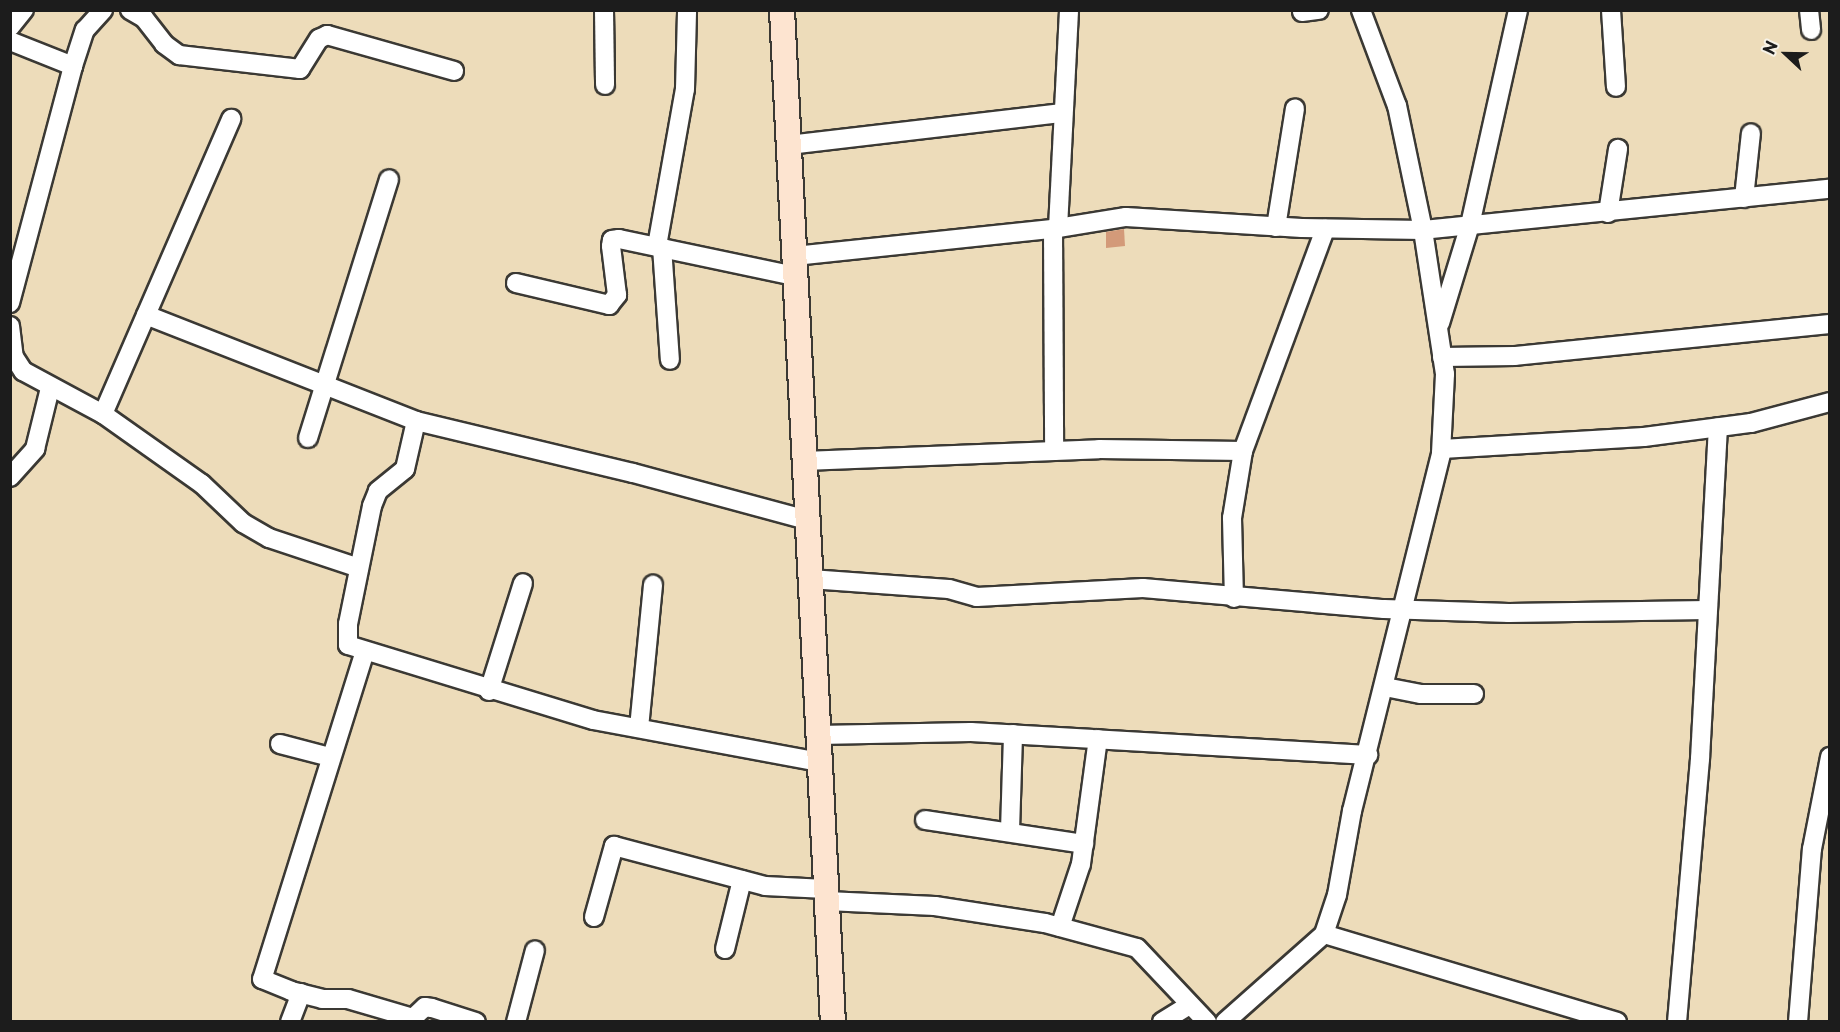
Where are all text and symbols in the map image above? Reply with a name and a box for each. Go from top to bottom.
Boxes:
north arrow [1756,24,1816,84]
text: N [1756,37,1783,58]

